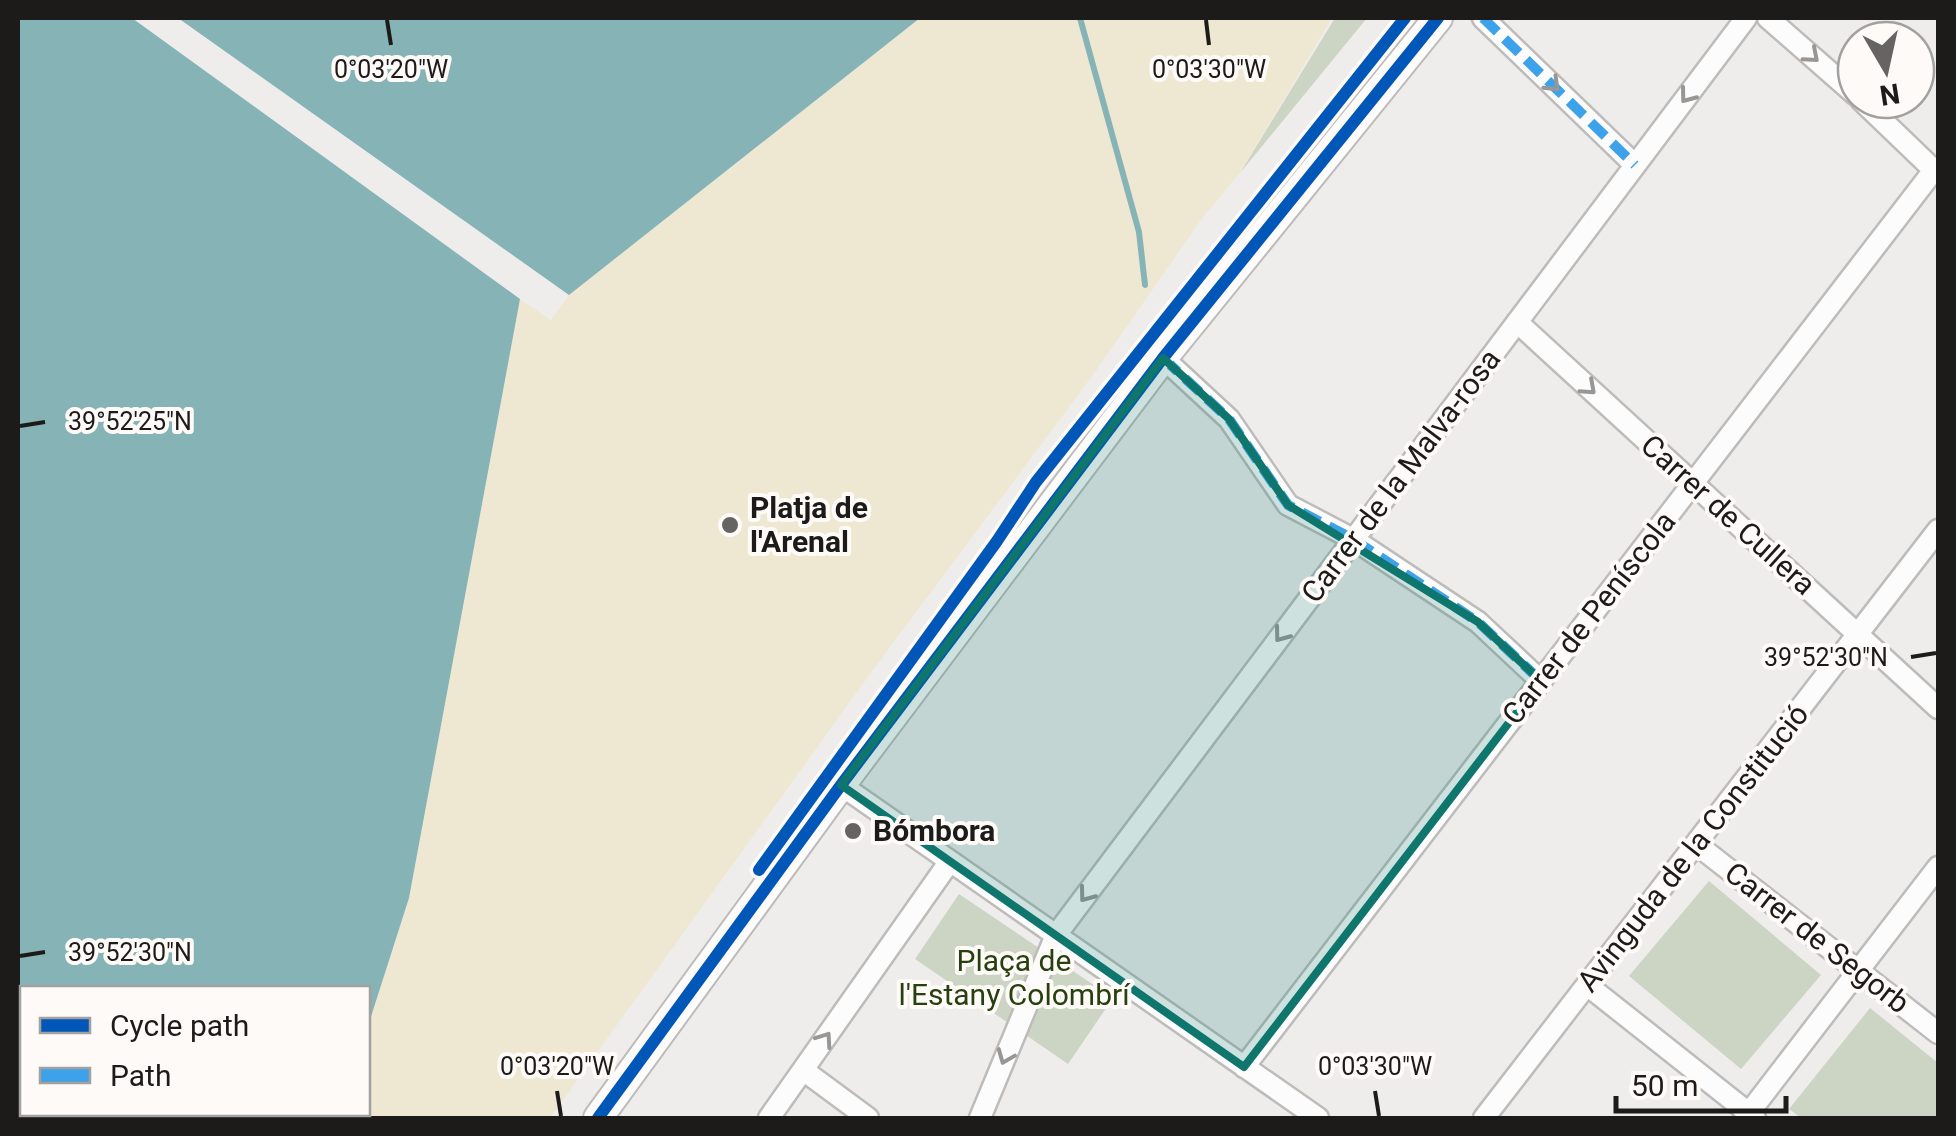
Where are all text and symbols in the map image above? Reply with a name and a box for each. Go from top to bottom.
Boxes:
north arrow [1836,20,1936,120]
one-way arrow [1800,45,1819,63]
text: 0°03'20"W [334,55,448,84]
text: 0°03'30"W [1152,55,1266,84]
one-way arrow [1541,74,1560,92]
text: N [1877,76,1902,112]
one-way arrow [1682,85,1699,103]
street label: Carrer de la Malva-rosa [1294,342,1507,609]
one-way arrow [1577,376,1595,394]
text: 39°52'25"N [68,407,192,436]
street label: Carrer de Cullera [1634,427,1823,602]
place label: Platja de l'Arenal [750,490,868,559]
street label: Carrer de Peníscola [1495,504,1683,731]
marker: Platja de l'Arenal [719,514,741,536]
one-way arrow [1276,624,1293,642]
text: 39°52'30"N [1764,643,1888,672]
street label: Avinguda de la Constitució [1570,697,1816,998]
place label: Bómbora [873,813,995,848]
marker: Bómbora [842,820,864,842]
street label: Carrer de Segorb [1718,855,1916,1020]
one-way arrow [1081,884,1098,902]
text: 39°52'30"N [68,938,192,967]
park label: Plaça de l'Estany Colombrí [898,943,1131,1012]
legend [20,986,370,1116]
text: Cycle path [110,1008,249,1043]
one-way arrow [813,1031,831,1050]
one-way arrow [997,1048,1017,1065]
scale bar [1616,1051,1786,1113]
text: 0°03'20"W [500,1052,614,1081]
text: 0°03'30"W [1318,1052,1432,1081]
text: Path [110,1058,171,1093]
text: 50 m [1631,1068,1698,1103]

